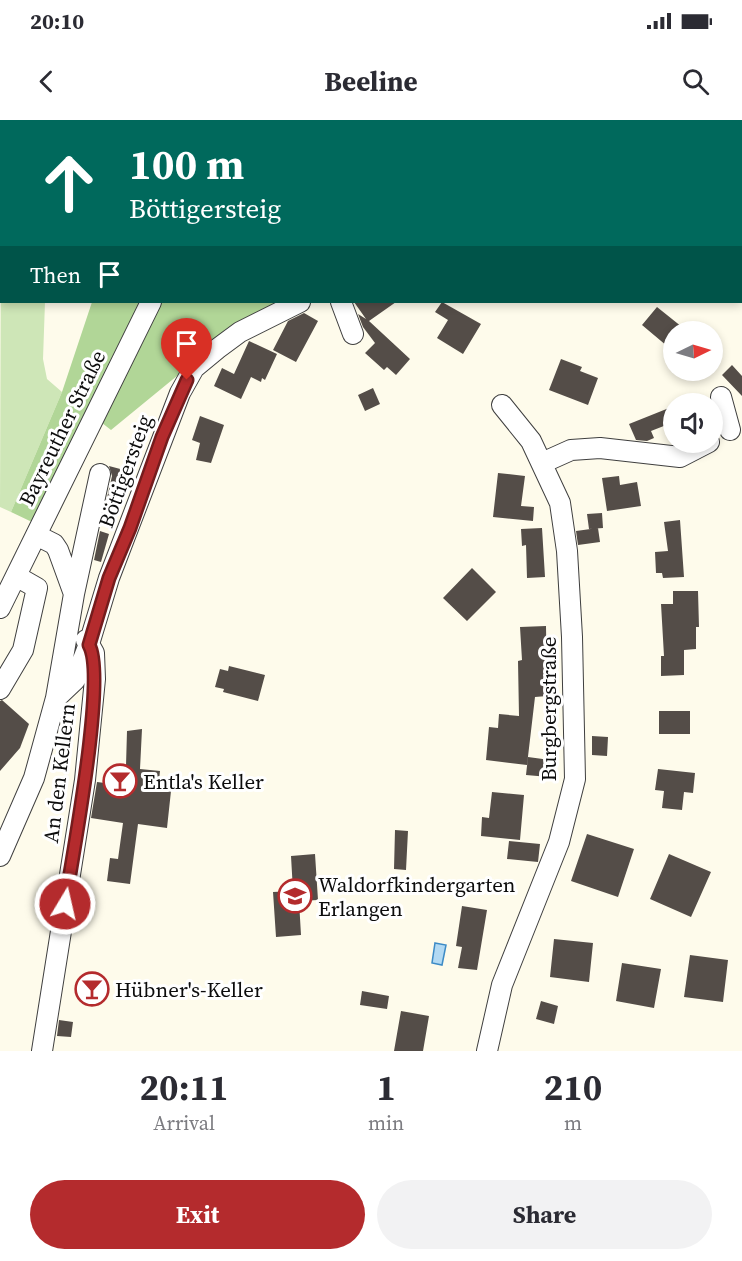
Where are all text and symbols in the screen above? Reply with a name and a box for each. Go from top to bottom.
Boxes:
text: 20:10 [30,6,84,36]
text: Beeline [324,63,418,100]
icon: back [30,65,63,98]
icon: search [679,65,712,98]
text: 100 m [129,135,244,193]
icon: ahead [30,144,108,222]
text: Böttigersteig [129,190,281,227]
icon: arrive [93,258,126,291]
text: Then [30,260,81,290]
pin [161,318,212,380]
north arrow [663,321,723,381]
map controls [663,321,723,453]
icon: arrive [170,327,203,360]
street label: Bayreuther Straße [12,345,112,511]
button: sound [663,393,723,453]
street label: Böttigersteig [91,410,159,532]
street label: Burgbergstraße [534,636,563,782]
street label: An den Kellern [36,701,82,845]
bar icon: Entla's Keller [102,763,138,799]
place label: Entla's Keller [143,767,264,796]
place label: Waldorfkindergarten Erlangen [318,870,516,923]
position arrow [33,872,97,936]
school or university icon: Waldorfkindergarten Erlangen [277,878,313,914]
bar icon: Hübner's-Keller [74,971,110,1007]
place label: Hübner's-Keller [115,975,263,1004]
text: 20:11 [140,1063,228,1112]
text: 1 [376,1063,396,1112]
text: 210 [544,1063,602,1112]
text: Arrival [153,1109,215,1137]
text: min [368,1109,404,1137]
text: m [564,1109,582,1137]
button: Exit [30,1180,365,1249]
button: Share [377,1180,712,1249]

